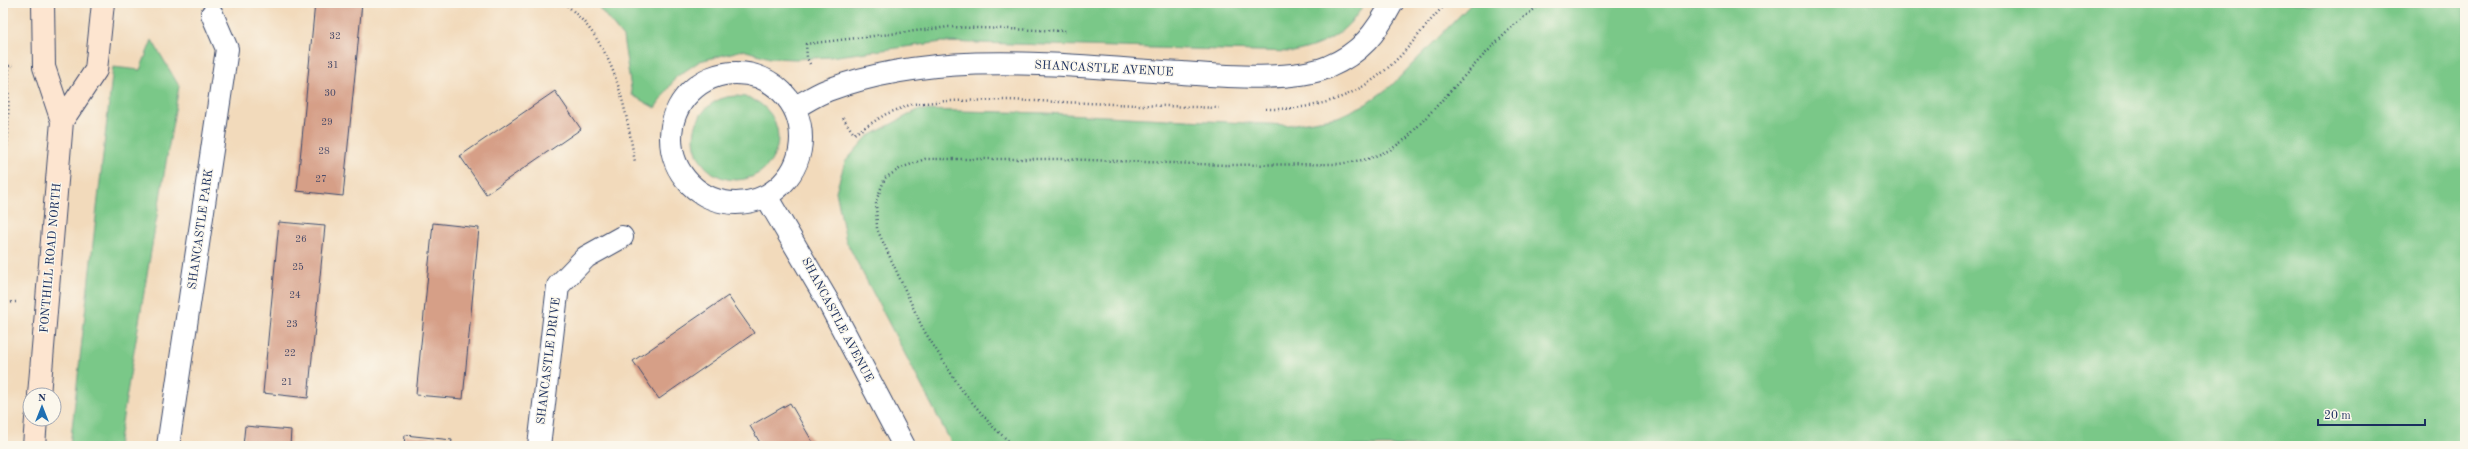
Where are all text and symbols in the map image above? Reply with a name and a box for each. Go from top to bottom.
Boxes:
house number: 32 [329,31,341,41]
street label: SHANCASTLE AVENUE [1034,59,1174,79]
house number: 31 [327,60,339,70]
house number: 30 [324,88,336,98]
house number: 29 [321,117,333,127]
house number: 28 [318,146,330,156]
street label: SHANCASTLE PARK [187,168,215,290]
house number: 27 [315,174,327,184]
street label: FONTHILL ROAD NORTH [38,183,64,333]
house number: 26 [295,234,307,244]
street label: SHANCASTLE AVENUE [799,256,875,384]
house number: 25 [292,262,304,272]
house number: 24 [289,290,301,300]
street label: SHANCASTLE DRIVE [535,297,563,425]
house number: 23 [286,319,298,329]
house number: 22 [284,348,296,358]
house number: 21 [281,377,293,387]
north arrow [22,387,62,427]
text: N [38,393,47,404]
scale bar [2318,401,2425,427]
text: 20 m [2324,410,2351,422]

